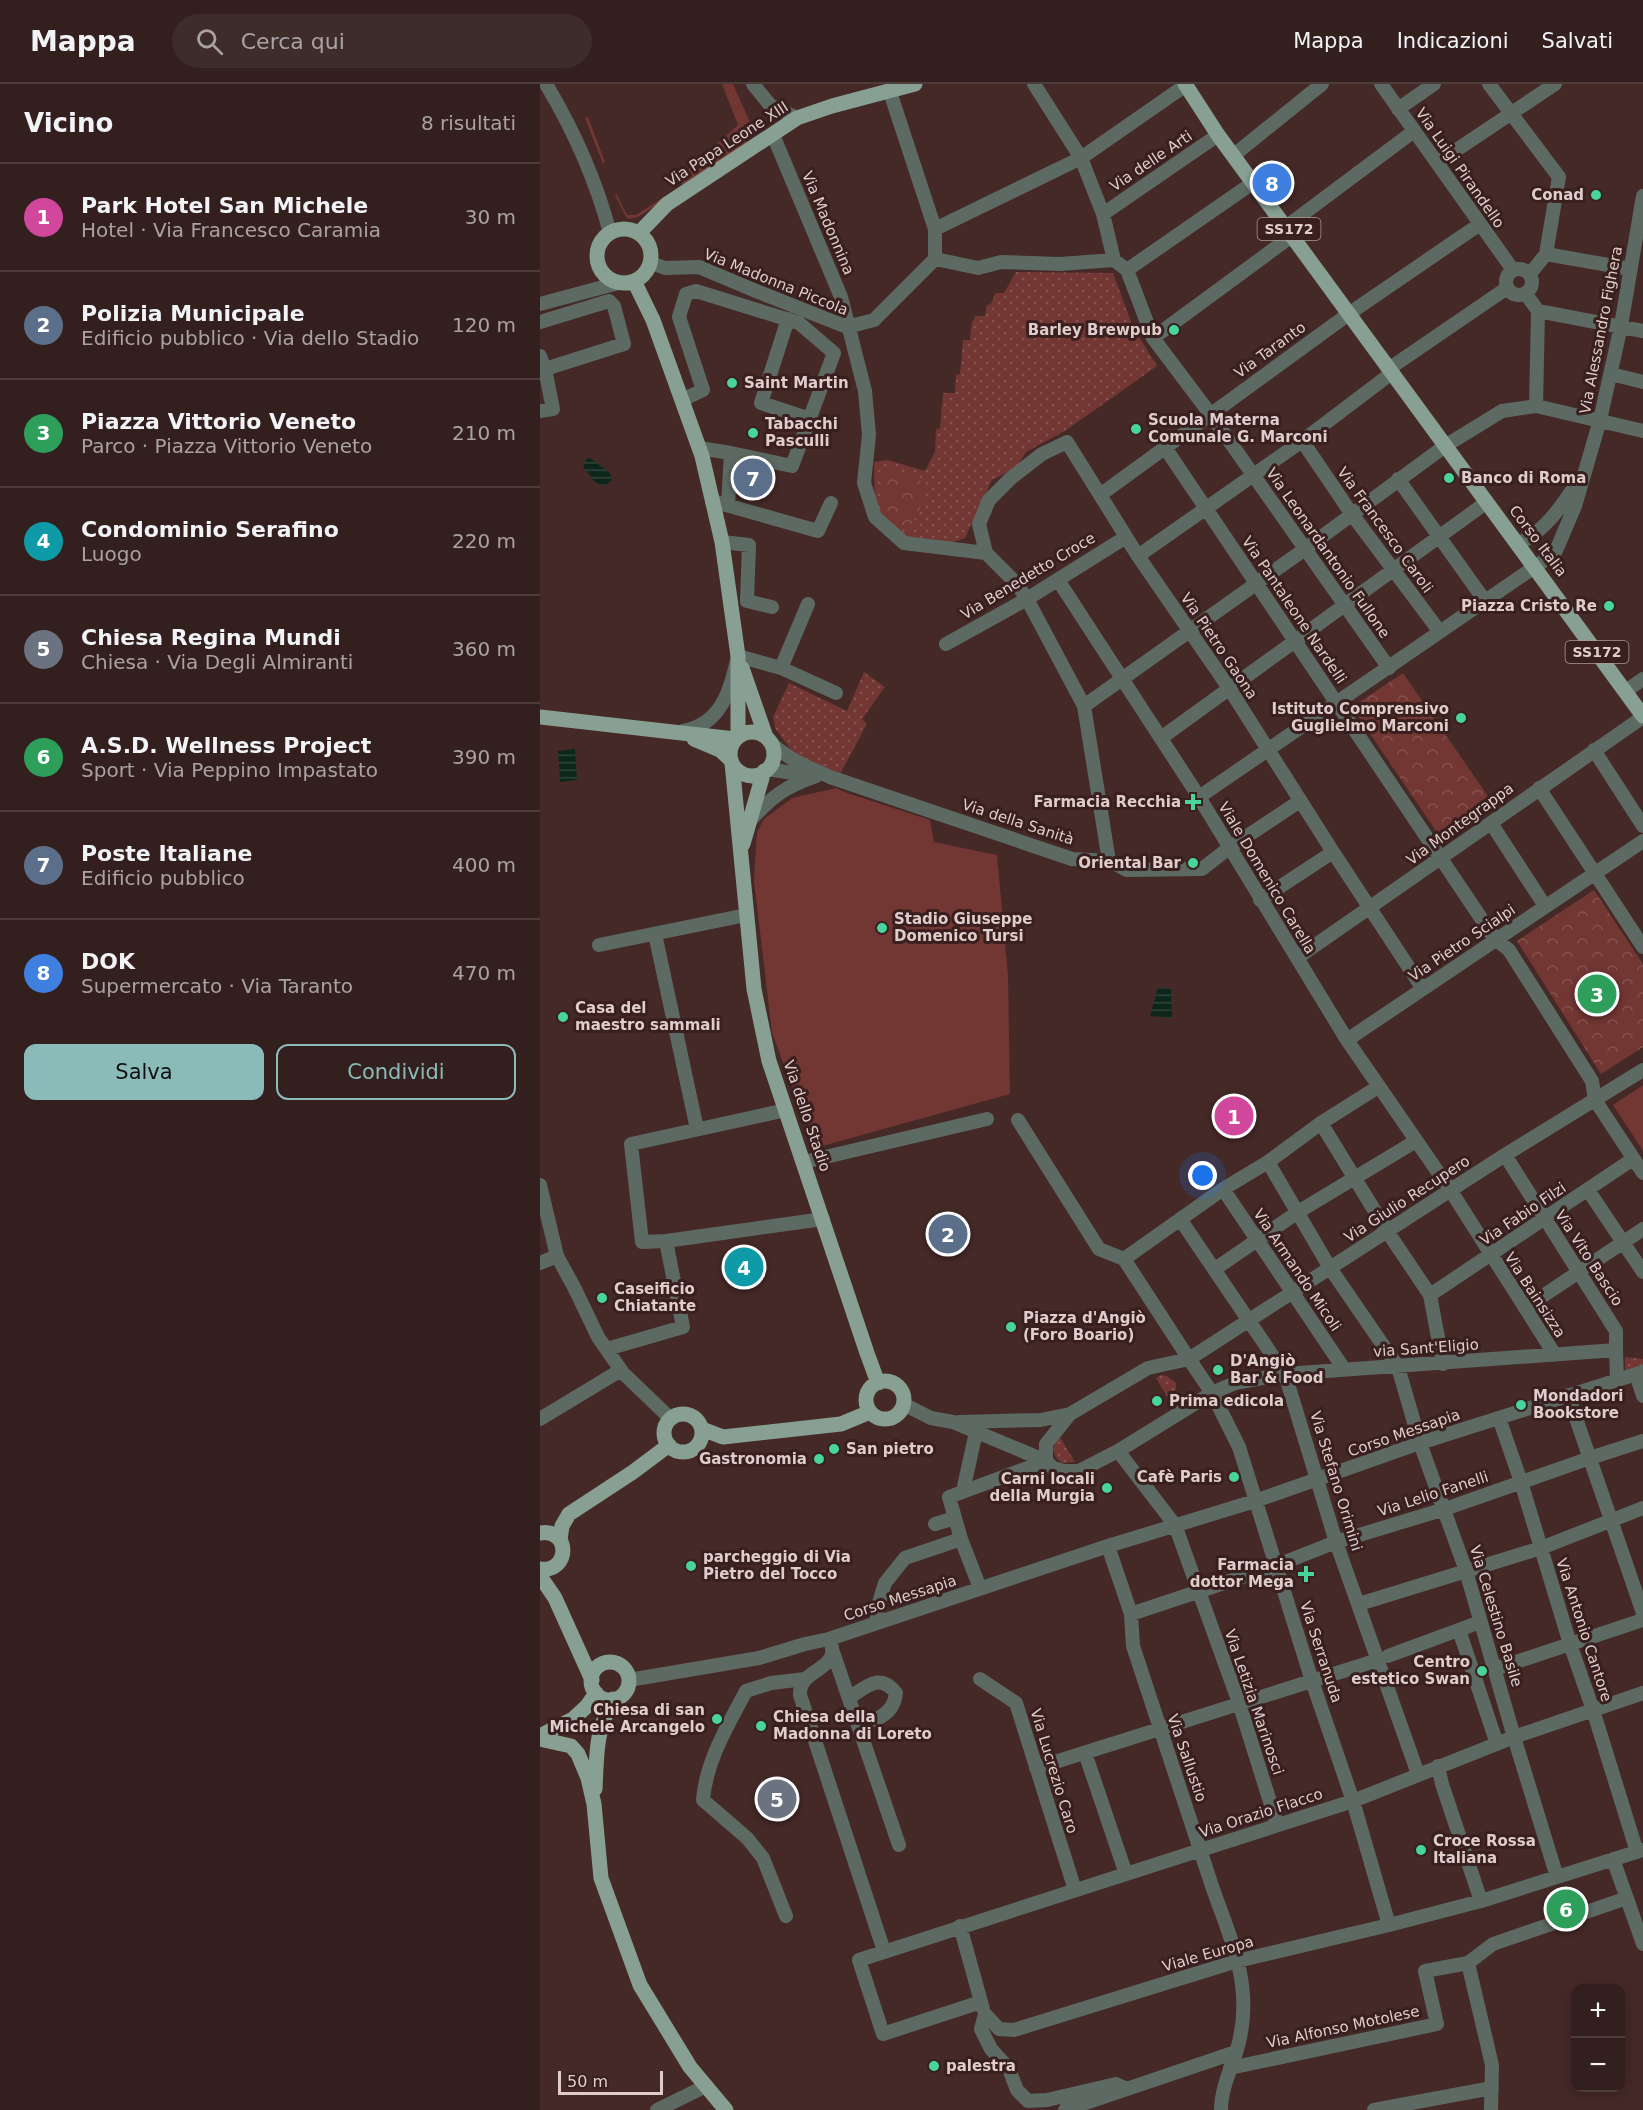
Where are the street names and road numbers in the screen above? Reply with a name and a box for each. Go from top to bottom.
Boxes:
street label: Via Papa Leone XIII [662,98,792,190]
street label: Via Luigi Pirandello [1412,105,1508,231]
street label: Via delle Arti [1106,127,1196,195]
street label: Via Madonnina [798,168,858,278]
road number: SS172 [1258,218,1320,240]
street label: Via Madonna Piccola [701,245,851,319]
street label: Via Alessandro Fighera [1576,245,1626,415]
street label: Via Taranto [1231,318,1309,382]
street label: Via Leonardantonio Fullone [1262,464,1394,642]
street label: Via Francesco Caroli [1333,464,1437,596]
street label: Corso Italia [1505,502,1571,580]
street label: Via Benedetto Croce [957,529,1099,623]
street label: Via Pantaleone Nardelli [1238,533,1350,687]
street label: Via Pietro Gaona [1177,589,1261,703]
road number: SS172 [1566,641,1628,663]
street label: Via Montegrappa [1403,779,1517,869]
street label: Via della Sanità [960,795,1076,849]
street label: Viale Domenico Carella [1214,799,1320,957]
street label: Via Pietro Scialpi [1405,901,1519,985]
street label: Via dello Stadio [780,1058,834,1174]
street label: Via Giulio Recupero [1341,1152,1473,1246]
street label: Via Fabio Filzi [1476,1179,1570,1249]
street label: Via Armando Micoli [1249,1205,1345,1335]
street label: Via Vito Bascio [1551,1207,1627,1309]
street label: Via Bainsizza [1501,1249,1569,1341]
street label: via Sant'Eligio [1373,1335,1479,1361]
street label: Corso Messapia [1346,1405,1462,1461]
street label: Via Stefano Orimini [1306,1409,1366,1553]
street label: Via Lelio Fanelli [1375,1468,1491,1520]
street label: Via Celestino Basile [1466,1543,1526,1689]
street label: Via Antonio Cantore [1552,1556,1616,1704]
street label: Corso Messapia [841,1571,959,1625]
street label: Via Serranuda [1296,1599,1346,1705]
street label: Via Letizia Marinosci [1221,1627,1287,1777]
street label: Via Lucrezio Caro [1026,1706,1082,1836]
street label: Via Sallustio [1164,1712,1210,1804]
street label: Via Orazio Flacco [1197,1785,1325,1841]
street label: Viale Europa [1160,1932,1256,1976]
street label: Via Alfonso Motolese [1265,2002,1421,2052]

